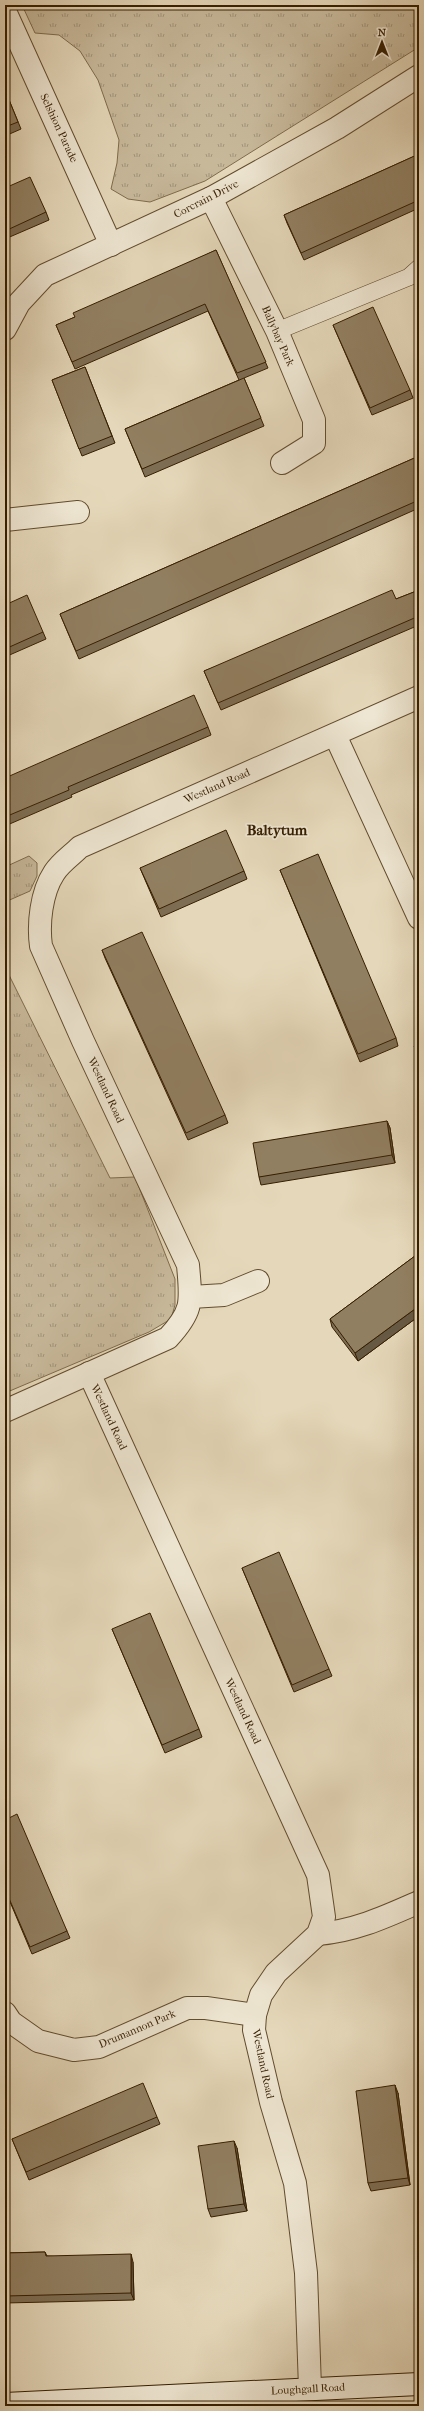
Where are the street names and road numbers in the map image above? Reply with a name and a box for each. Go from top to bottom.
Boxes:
street label: Selshion Parade [37,91,81,165]
street label: Corcrain Drive [171,177,241,221]
street label: Ballybay Park [259,304,297,369]
street label: Westland Road [181,765,253,807]
street label: Westland Road [85,1054,127,1126]
street label: Westland Road [88,1381,130,1453]
street label: Westland Road [222,1675,264,1747]
street label: Drumannon Park [97,2007,178,2051]
street label: Westland Road [249,2027,277,2101]
street label: Loughgall Road [271,2381,346,2397]

